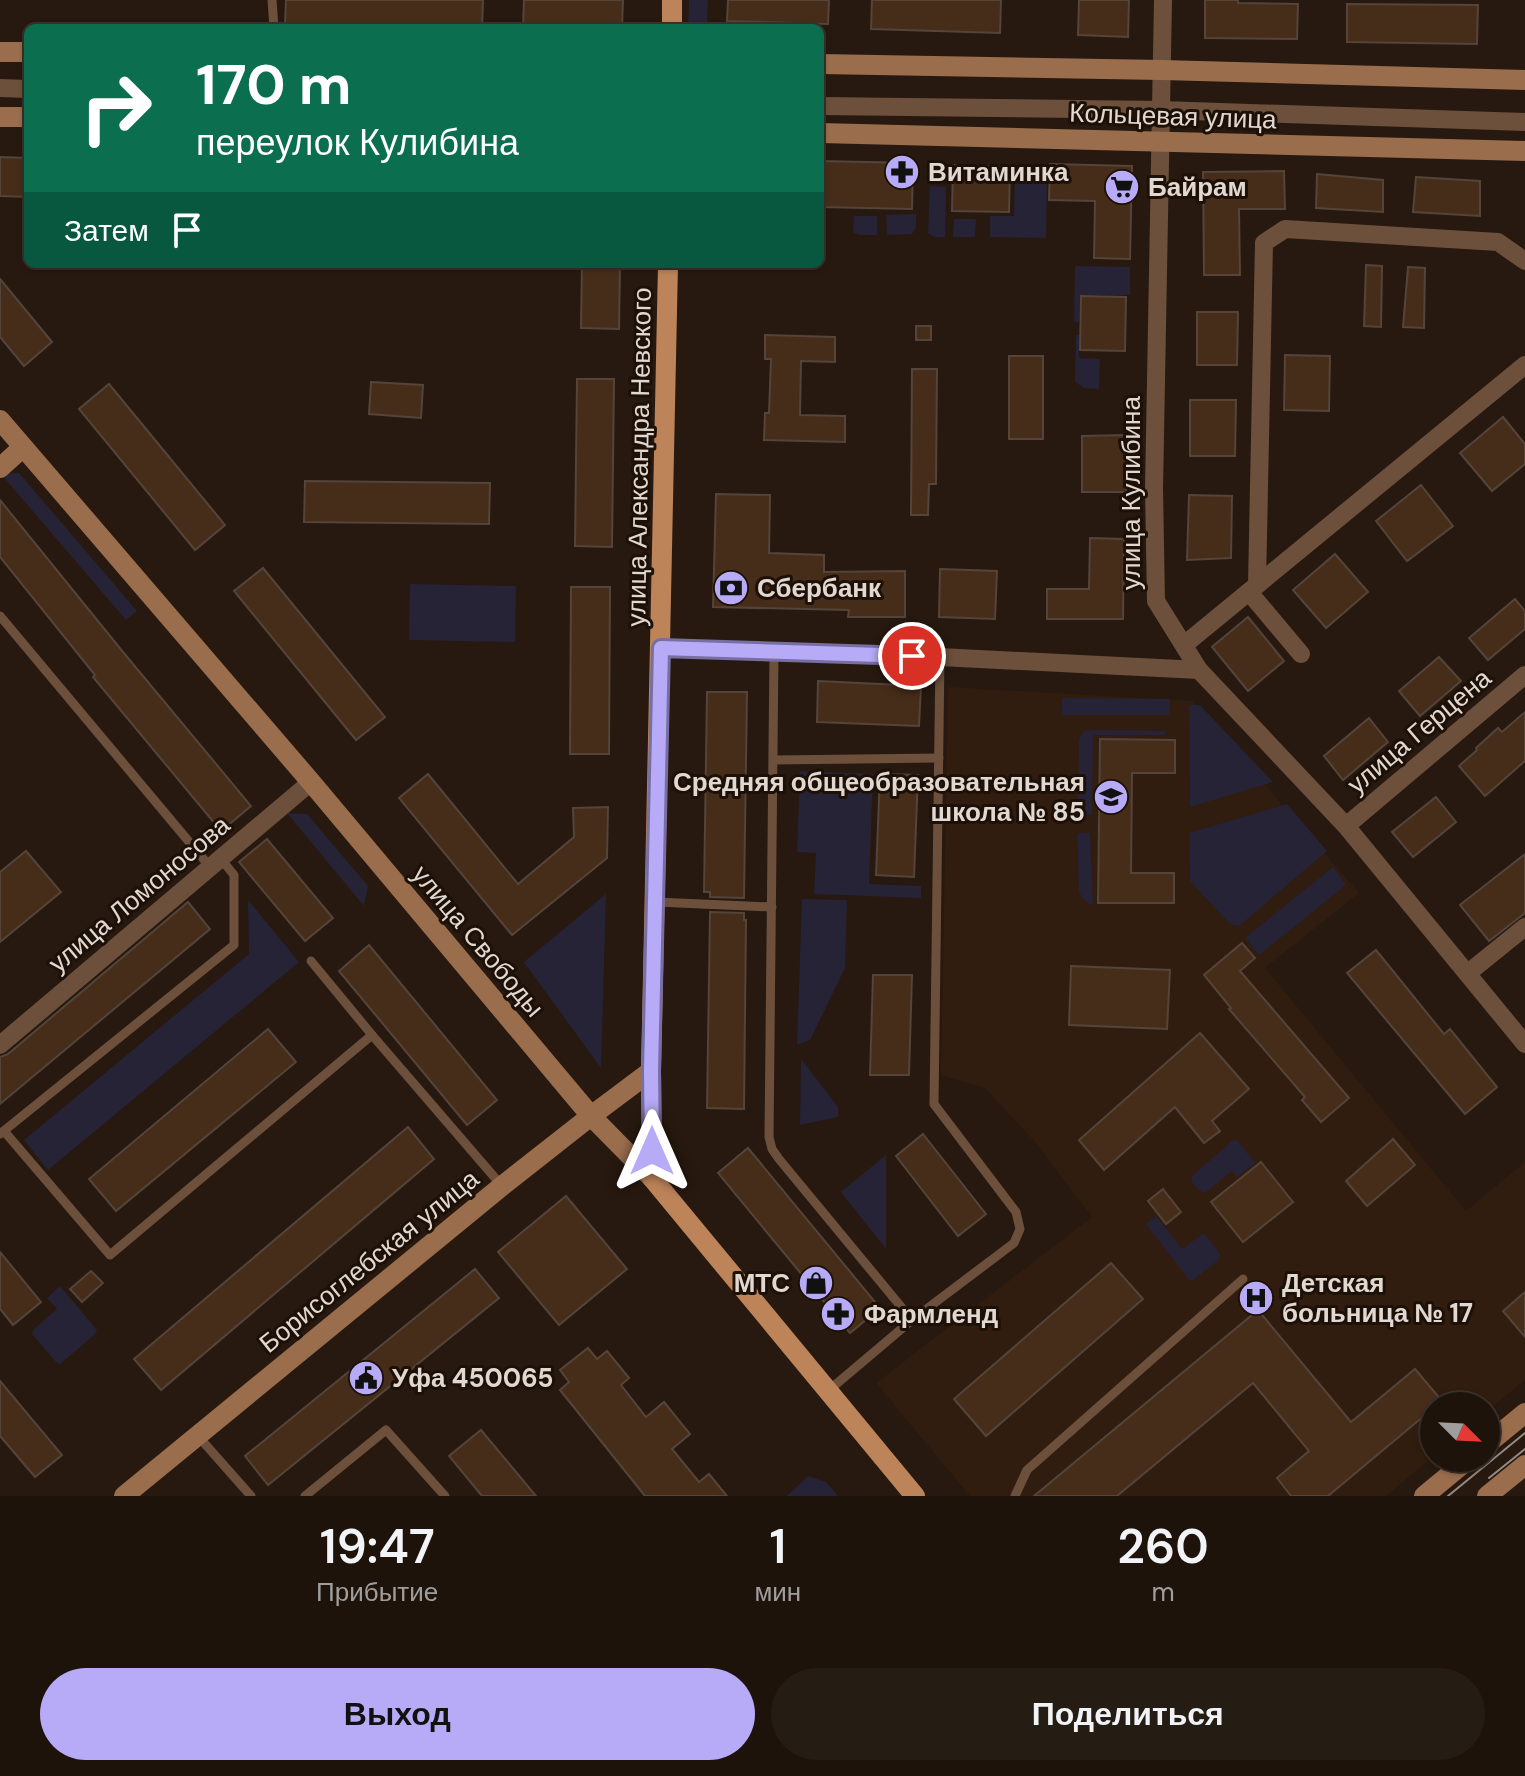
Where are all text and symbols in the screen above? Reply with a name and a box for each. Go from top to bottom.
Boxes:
text: 170 m [196,48,351,121]
icon: right [64,56,168,160]
street label: Кольцевая улица [1069,95,1278,137]
text: переулок Кулибина [196,119,519,166]
pharmacy icon: Витаминка [883,153,921,191]
place label: Витаминка [928,155,1069,189]
supermarket icon: Байрам [1103,168,1141,206]
place label: Байрам [1148,170,1247,204]
icon: arrive [165,208,209,252]
text: Затем [64,211,149,250]
street label: улица Александра Невского [619,287,659,627]
street label: улица Кулибина [1114,396,1148,590]
bank icon: Сбербанк [712,569,750,607]
place label: Сбербанк [757,571,882,605]
pin [878,622,946,690]
icon: arrive [890,634,934,678]
street label: улица Герцена [1340,661,1498,801]
place label: Средняя общеобразовательная школа № 85 [673,765,1085,829]
school or university icon: Средняя общеобразовательная школа № 85 [1092,778,1130,816]
street label: улица Ломоносова [41,808,237,980]
street label: улица Свободы [405,858,551,1024]
position arrow [610,1109,694,1193]
street label: Борисоглебская улица [252,1162,486,1360]
shop icon: МТС [797,1264,835,1302]
place label: МТС [734,1266,790,1300]
place label: Детская больница № 17 [1282,1266,1473,1330]
hospital icon: Детская больница № 17 [1237,1279,1275,1317]
pharmacy icon: Фармленд [819,1295,857,1333]
place label: Фармленд [864,1297,999,1331]
public building icon: Уфа 450065 [347,1359,385,1397]
place label: Уфа 450065 [392,1361,553,1395]
north arrow [1420,1392,1500,1472]
map controls [1420,1392,1500,1472]
text: 19:47 [320,1515,435,1578]
text: 1 [769,1515,786,1578]
text: 260 [1117,1515,1209,1578]
text: Прибытие [316,1575,438,1609]
text: мин [754,1575,801,1609]
text: m [1151,1575,1175,1609]
button: Выход [40,1668,755,1760]
button: Поделиться [771,1668,1485,1760]

